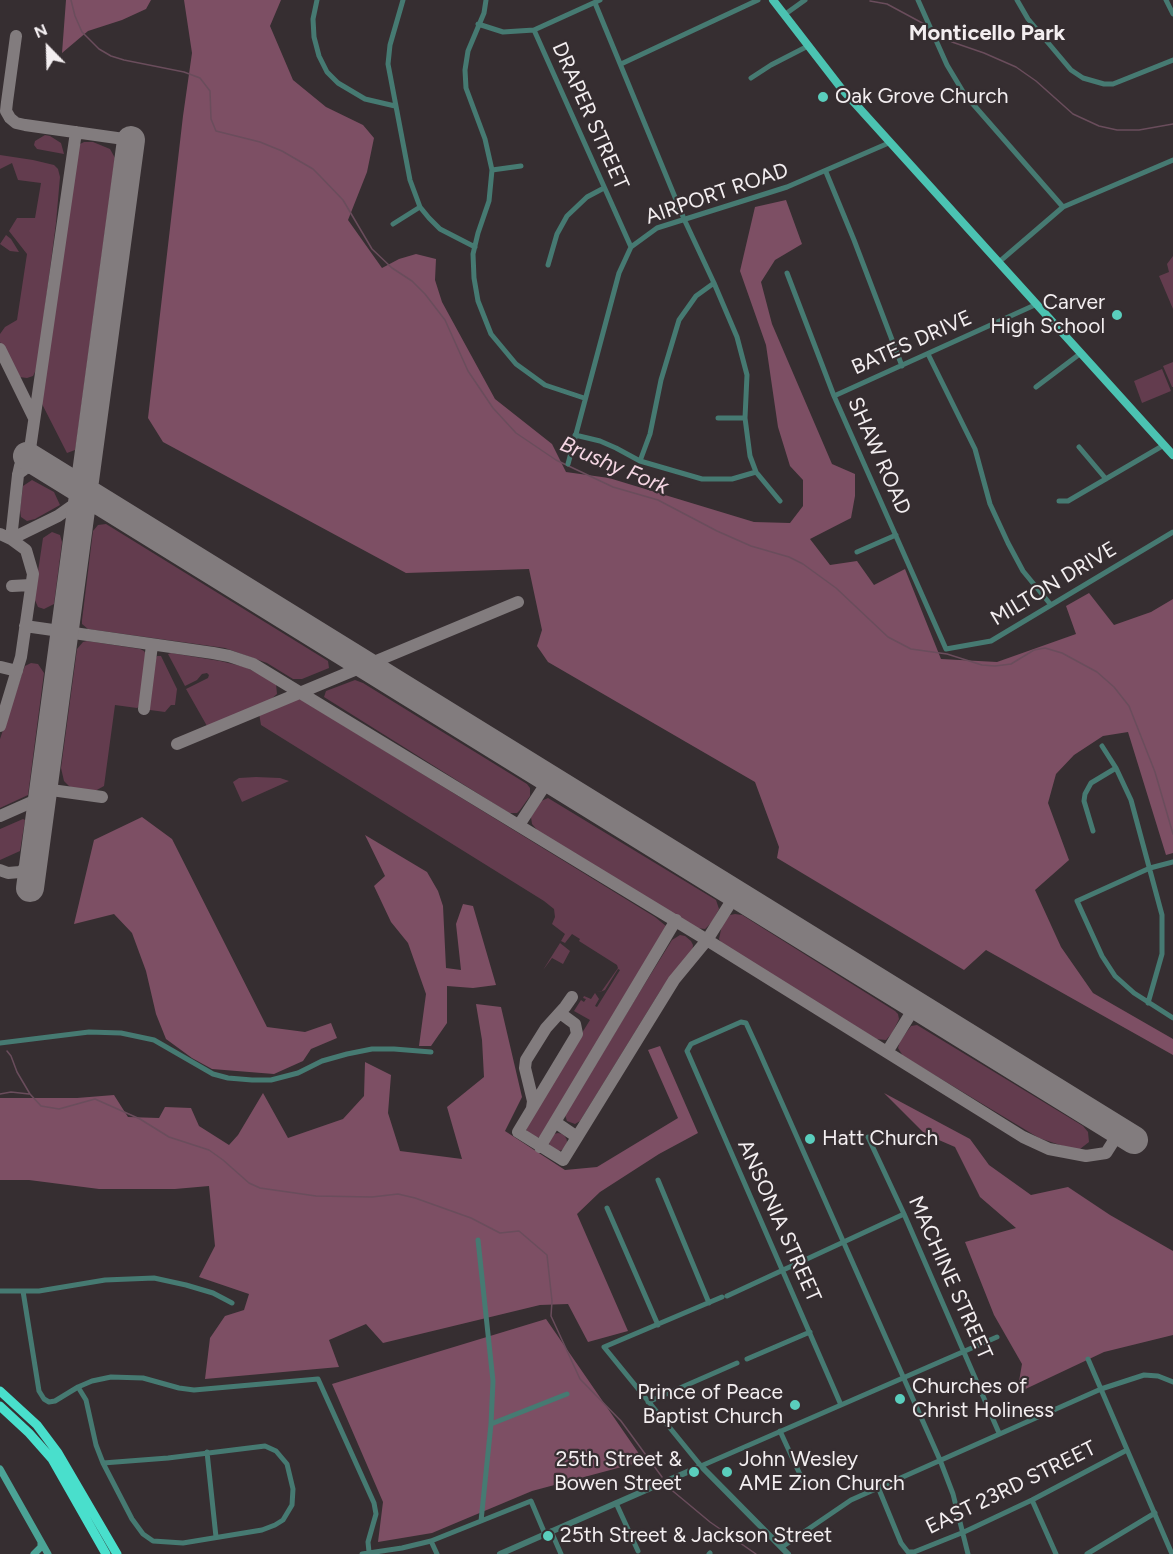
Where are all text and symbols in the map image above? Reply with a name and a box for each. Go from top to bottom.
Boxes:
north arrow [18,18,78,78]
text: N [31,20,50,42]
district label: Monticello Park [909,21,1065,47]
street label: DRAPER STREET [546,38,634,194]
place label: Oak Grove Church [835,84,1008,110]
marker: Oak Grove Church [816,90,830,104]
street label: AIRPORT ROAD [642,158,792,230]
place label: Carver High School [990,290,1105,340]
street label: BATES DRIVE [848,305,976,381]
marker: Carver High School [1110,308,1124,322]
street label: SHAW ROAD [842,393,916,519]
water label: Brushy Fork [556,431,672,501]
street label: MILTON DRIVE [986,537,1122,631]
place label: Hatt Church [822,1126,938,1152]
marker: Hatt Church [803,1132,817,1146]
street label: ANSONIA STREET [732,1136,826,1306]
street label: MACHINE STREET [903,1192,997,1364]
place label: Churches of Christ Holiness [912,1374,1054,1424]
place label: Prince of Peace Baptist Church [637,1380,783,1430]
marker: Churches of Christ Holiness [893,1392,907,1406]
marker: Prince of Peace Baptist Church [788,1398,802,1412]
street label: EAST 23RD STREET [922,1436,1100,1540]
place label: 25th Street & Bowen Street [554,1447,682,1497]
place label: John Wesley AME Zion Church [739,1447,905,1497]
marker: 25th Street & Bowen Street [687,1465,701,1479]
marker: John Wesley AME Zion Church [720,1465,734,1479]
place label: 25th Street & Jackson Street [560,1523,832,1549]
marker: 25th Street & Jackson Street [541,1529,555,1543]

